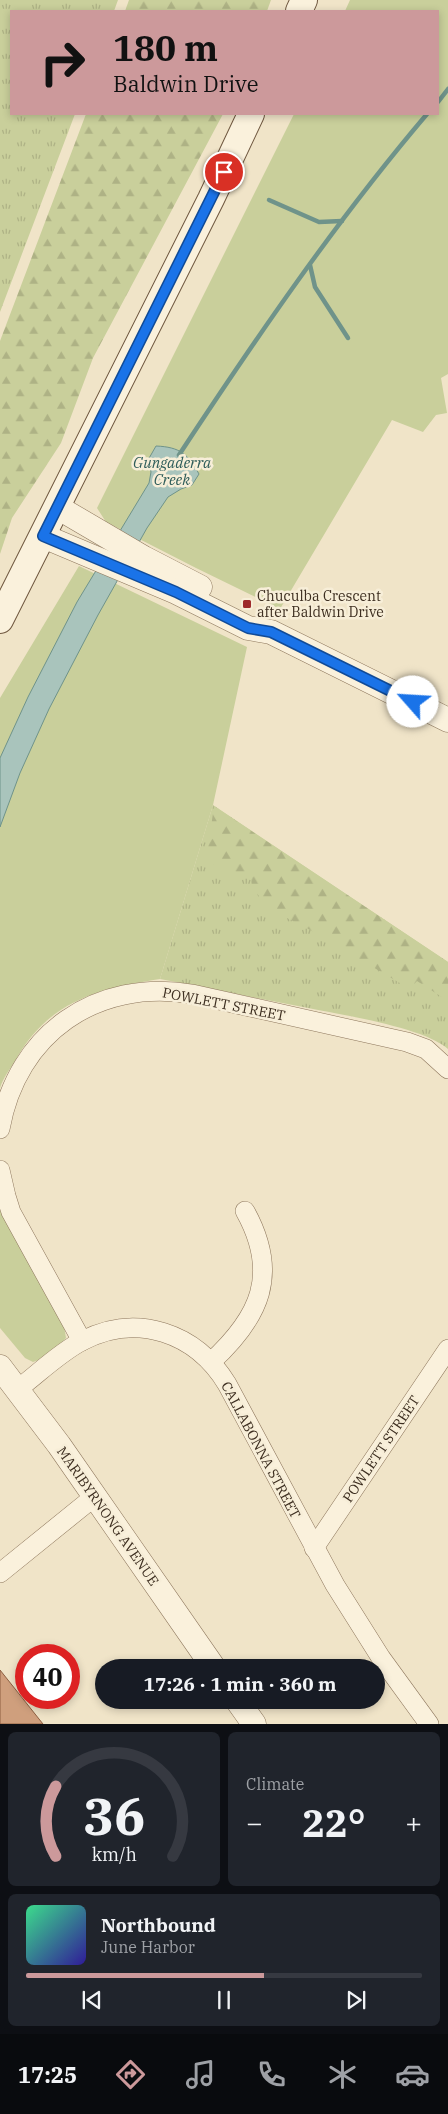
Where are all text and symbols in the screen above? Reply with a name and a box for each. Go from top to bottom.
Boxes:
text: 180 m [113,25,218,71]
icon: right [30,30,95,95]
text: Baldwin Drive [113,69,258,98]
pin [203,151,245,193]
icon: arrive [210,158,238,186]
water label: Gungaderra Creek [133,453,212,489]
place label: Chuculba Crescent after Baldwin Drive [257,587,384,621]
marker: Chuculba Crescent after Baldwin Drive [241,598,253,610]
position arrow [386,675,438,727]
street label: POWLETT STREET [161,983,287,1025]
street label: CALLABONNA STREET [217,1378,305,1522]
street label: POWLETT STREET [339,1392,423,1506]
street label: MARIBYRNONG AVENUE [53,1443,163,1589]
speed limit sign: 40 [15,1644,80,1709]
text: 17:26 · 1 min · 360 m [144,1672,336,1696]
text: Climate [246,1774,304,1794]
text: 36 [83,1782,145,1849]
text: 22° [302,1798,366,1847]
text: − [246,1804,263,1841]
text: + [405,1804,422,1841]
text: km/h [91,1843,137,1866]
text: Northbound [101,1913,216,1937]
text: June Harbor [101,1937,195,1957]
icon: previous [78,1986,106,2014]
icon: pause [210,1986,238,2014]
icon: next [342,1986,370,2014]
icon: directions [113,2057,148,2092]
icon: music [183,2057,218,2092]
icon: phone [254,2057,289,2092]
icon: climate [325,2057,360,2092]
icon: car [395,2057,430,2092]
text: 17:25 [18,2060,77,2089]

